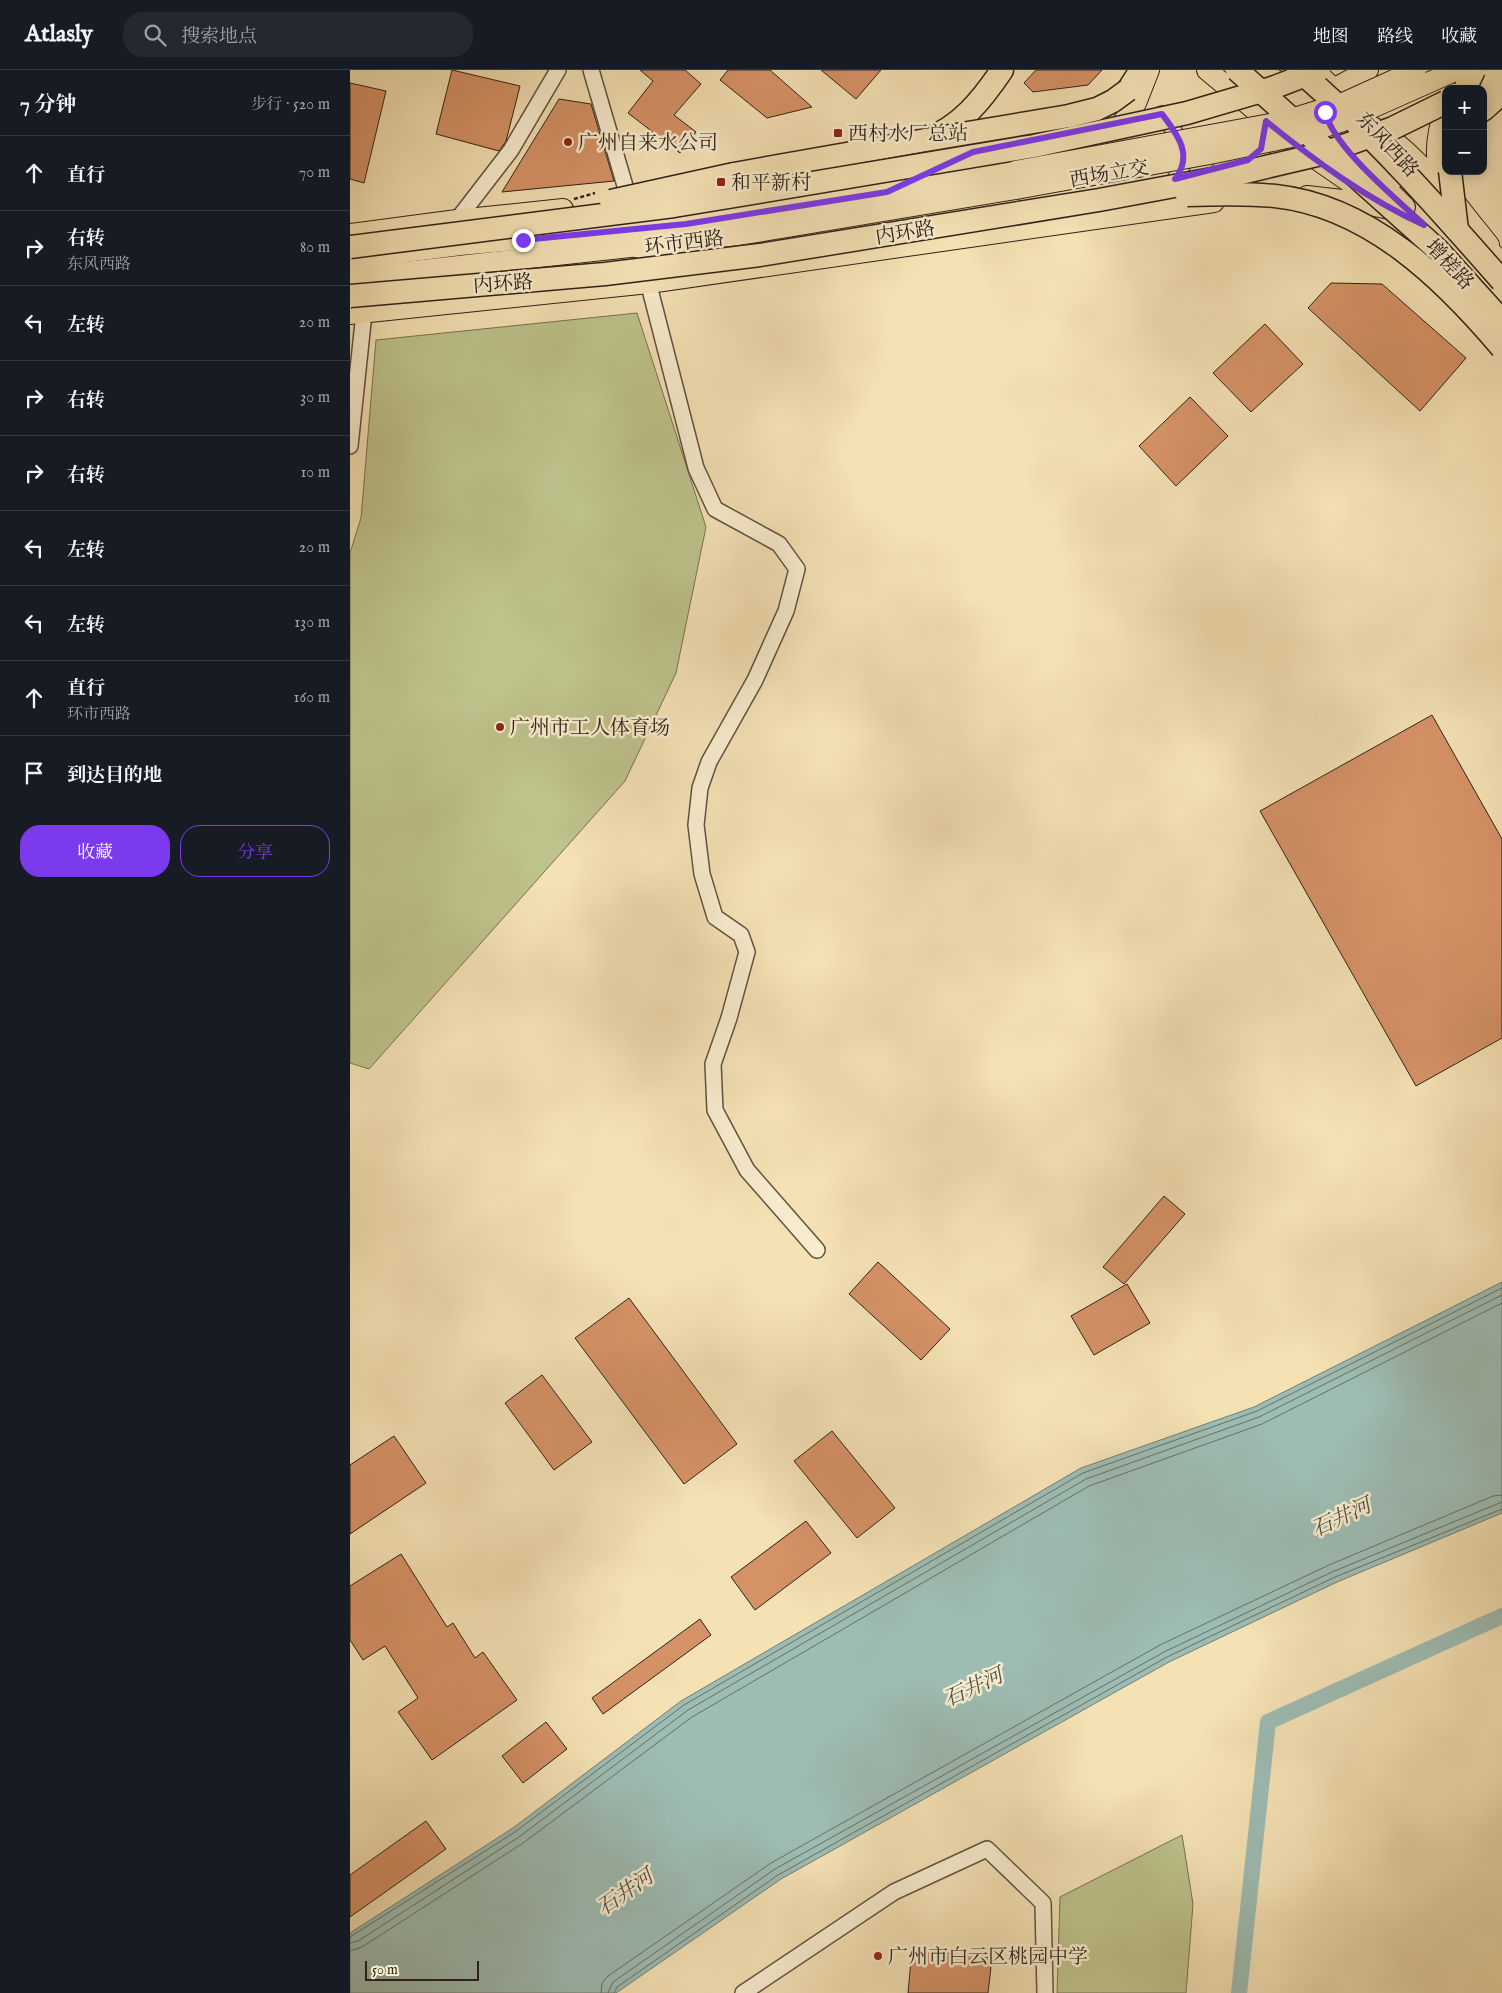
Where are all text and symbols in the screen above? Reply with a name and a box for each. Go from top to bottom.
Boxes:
search box [123,12,473,57]
text: Atlasly [25,19,93,50]
icon: search [141,21,169,49]
text: 搜索地点 [181,25,257,49]
text: 地图 [1313,26,1349,49]
text: 路线 [1377,26,1413,49]
text: 收藏 [1441,26,1477,49]
map controls [1442,85,1487,175]
button: + [1442,85,1487,130]
text: 7 分钟 [20,92,76,119]
text: 步行 · 520 m [251,95,330,115]
route start [1314,101,1337,124]
street label: 东风西路 [1350,107,1423,183]
place label: 西村水厂总站 [848,122,968,147]
marker: 西村水厂总站 [832,127,844,139]
button: − [1442,130,1487,175]
place label: 广州自来水公司 [578,131,718,156]
marker: 广州自来水公司 [562,136,574,148]
street label: 西场立交 [1068,155,1151,194]
icon: ahead [20,159,48,187]
text: 70 m [299,163,330,183]
text: 直行 [67,164,105,188]
place label: 和平新村 [731,171,811,196]
marker: 和平新村 [715,176,727,188]
street label: 内环路 [874,216,937,251]
street label: 环市西路 [643,226,725,261]
text: 右转 [67,227,105,251]
route end [512,229,535,252]
icon: right [20,234,48,262]
street label: 增槎路 [1419,235,1479,295]
text: 80 m [300,238,330,258]
text: 东风西路 [67,255,131,275]
street label: 内环路 [472,270,534,299]
icon: left [20,309,48,337]
text: 20 m [299,313,330,333]
text: 左转 [67,314,105,338]
icon: right [20,384,48,412]
text: 30 m [300,388,330,408]
text: 右转 [67,389,105,413]
icon: right [20,459,48,487]
text: 10 m [300,463,330,483]
text: 右转 [67,464,105,488]
icon: left [20,534,48,562]
text: 20 m [299,538,330,558]
text: 左转 [67,539,105,563]
icon: left [20,609,48,637]
text: 130 m [294,613,330,633]
text: 左转 [67,614,105,638]
text: 直行 [67,677,105,701]
icon: ahead [20,684,48,712]
text: 160 m [294,688,330,708]
text: 环市西路 [67,705,131,725]
place label: 广州市工人体育场 [510,716,670,741]
marker: 广州市工人体育场 [494,721,506,733]
icon: arrive [20,759,48,787]
text: 到达目的地 [67,764,162,788]
button: 收藏 [20,825,170,877]
button: 分享 [180,825,330,877]
water label: 石井河 [1307,1491,1380,1544]
water label: 石井河 [939,1661,1012,1714]
water label: 石井河 [592,1862,663,1922]
place label: 广州市白云区桃园中学 [888,1945,1088,1970]
marker: 广州市白云区桃园中学 [872,1950,884,1962]
scale bar [365,1958,479,1981]
text: 50 m [372,1961,398,1979]

